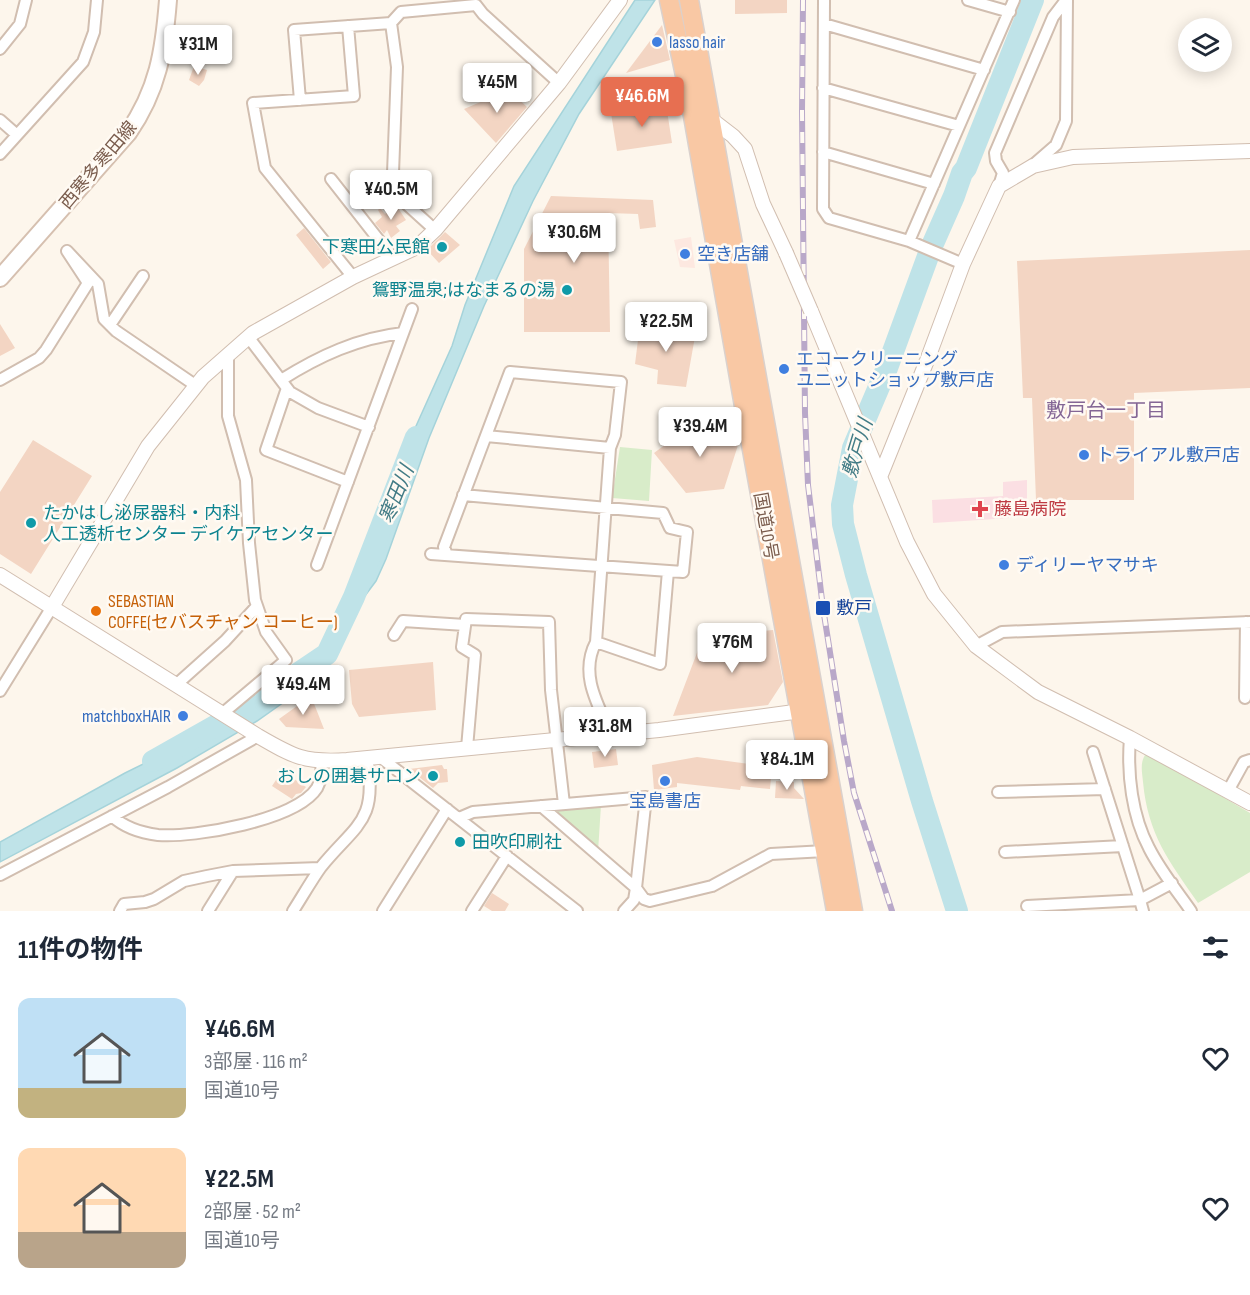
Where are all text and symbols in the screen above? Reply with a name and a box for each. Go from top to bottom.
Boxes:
map controls [1178,18,1232,72]
button: layers [1178,18,1232,72]
pin: ¥31M [162,25,234,76]
text: ¥31M [178,32,218,56]
place label: lasso hair [669,32,725,53]
marker: lasso hair [650,35,664,49]
pin: ¥45M [461,63,533,114]
text: ¥45M [477,70,517,94]
pin: ¥46.6M [593,77,691,128]
text: ¥46.6M [615,84,669,108]
street label: 西寒多寒田線 [56,117,141,213]
pin: ¥40.5M [342,170,440,221]
text: ¥40.5M [364,177,418,201]
pin: ¥30.6M [525,213,623,264]
text: ¥30.6M [547,220,601,244]
place label: 下寒田公民館 [322,237,430,258]
marker: 下寒田公民館 [435,240,449,254]
place label: 空き店舗 [697,244,769,265]
marker: 空き店舗 [678,247,692,261]
place label: 鴛野温泉;はなまるの湯 [371,280,555,301]
marker: 鴛野温泉;はなまるの湯 [560,283,574,297]
pin: ¥22.5M [617,302,715,353]
text: ¥22.5M [639,309,693,333]
place label: エコークリーニング ユニットショップ敷戸店 [796,349,994,391]
marker: エコークリーニング ユニットショップ敷戸店 [777,362,791,376]
district label: 敷戸台一丁目 [1046,399,1166,423]
pin: ¥39.4M [651,407,749,458]
text: ¥39.4M [673,414,728,438]
water label: 敷戸川 [838,414,879,480]
place label: トライアル敷戸店 [1096,445,1240,466]
marker: トライアル敷戸店 [1077,448,1091,462]
water label: 寒田川 [375,460,420,527]
street label: 国道10号 [749,491,782,562]
place label: 藤島病院 [994,499,1066,520]
marker: 藤島病院 [971,500,989,518]
place label: たかはし泌尿器科・内科 人工透析センター デイケアセンター [43,503,334,545]
marker: たかはし泌尿器科・内科 人工透析センター デイケアセンター [24,516,38,530]
place label: ディリーヤマサキ [1016,555,1159,576]
marker: ディリーヤマサキ [997,558,1011,572]
place label: SEBASTIAN COFFE(セバスチャン コーヒー) [108,591,338,633]
place label: 敷戸 [836,598,872,619]
marker: 敷戸 [814,599,832,617]
marker: SEBASTIAN COFFE(セバスチャン コーヒー) [89,604,103,618]
pin: ¥76M [696,623,768,674]
text: ¥76M [711,630,753,654]
pin: ¥49.4M [254,665,352,716]
text: ¥49.4M [275,672,331,696]
place label: matchboxHAIR [82,706,171,727]
pin: ¥31.8M [556,707,654,758]
marker: matchboxHAIR [176,709,190,723]
text: ¥31.8M [578,714,632,738]
pin: ¥84.1M [738,740,836,791]
text: ¥84.1M [760,747,814,771]
place label: おしの囲碁サロン [277,766,421,787]
marker: おしの囲碁サロン [426,769,440,783]
marker: 宝島書店 [658,774,672,788]
place label: 宝島書店 [629,791,701,812]
place label: 田吹印刷社 [472,832,562,853]
marker: 田吹印刷社 [453,835,467,849]
icon: filters [1199,931,1232,964]
text: 11件の物件 [18,935,142,966]
text: ¥46.6M [204,1014,275,1045]
icon: home [66,1022,138,1094]
icon: heart [1199,1042,1232,1075]
text: 3部屋 · 116 m² [204,1050,308,1074]
text: 国道10号 [204,1079,280,1103]
text: ¥22.5M [204,1164,274,1195]
icon: home [66,1172,138,1244]
icon: heart [1199,1192,1232,1225]
text: 2部屋 · 52 m² [204,1200,301,1224]
text: 国道10号 [204,1229,280,1253]

